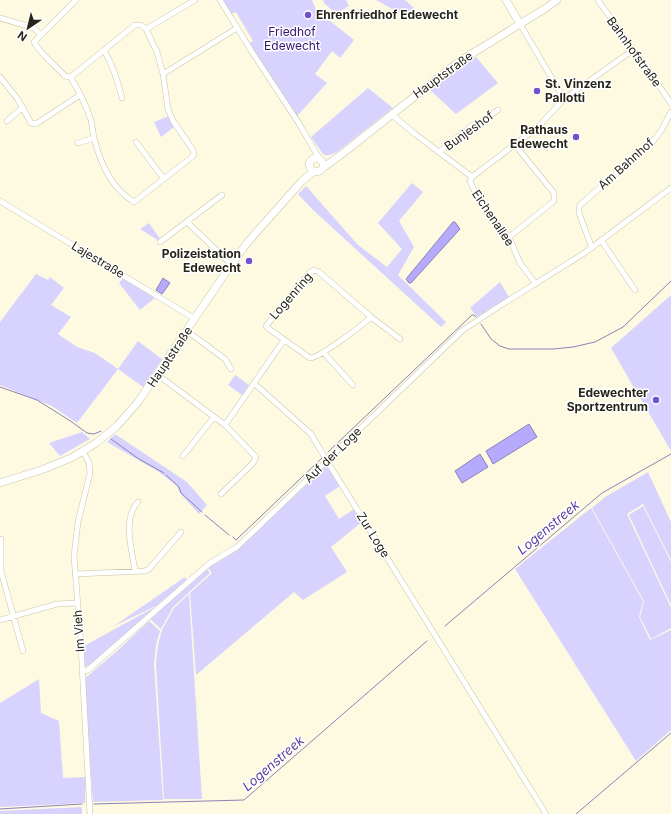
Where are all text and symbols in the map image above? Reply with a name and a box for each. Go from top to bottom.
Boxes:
place label: Ehrenfriedhof Edewecht [316,7,459,22]
north arrow [8,8,48,48]
marker: Ehrenfriedhof Edewecht [303,10,313,20]
street label: Bahnhofstraße [604,14,665,90]
park label: Friedhof Edewecht [264,24,320,53]
text: N [15,28,30,44]
street label: Hauptstraße [410,48,475,101]
place label: St. Vinzenz Pallotti [545,76,612,105]
marker: St. Vinzenz Pallotti [532,86,542,96]
street label: Bunjeshof [441,107,497,153]
place label: Rathaus Edewecht [510,122,569,151]
marker: Rathaus Edewecht [571,132,581,142]
street label: Am Bahnhof [595,134,657,193]
street label: Eichenallee [469,187,518,249]
street label: Lajestraße [69,238,128,281]
place label: Polizeistation Edewecht [162,246,242,275]
marker: Polizeistation Edewecht [244,256,254,266]
street label: Logenring [266,269,315,322]
street label: Hauptstraße [144,324,195,390]
place label: Edewechter Sportzentrum [567,385,648,414]
marker: Edewechter Sportzentrum [651,395,661,405]
street label: Auf der Loge [301,424,364,486]
water label: Logenstreek [514,496,583,558]
street label: Zur Loge [354,509,393,560]
street label: Im Vieh [70,609,87,653]
water label: Logenstreek [239,731,308,794]

